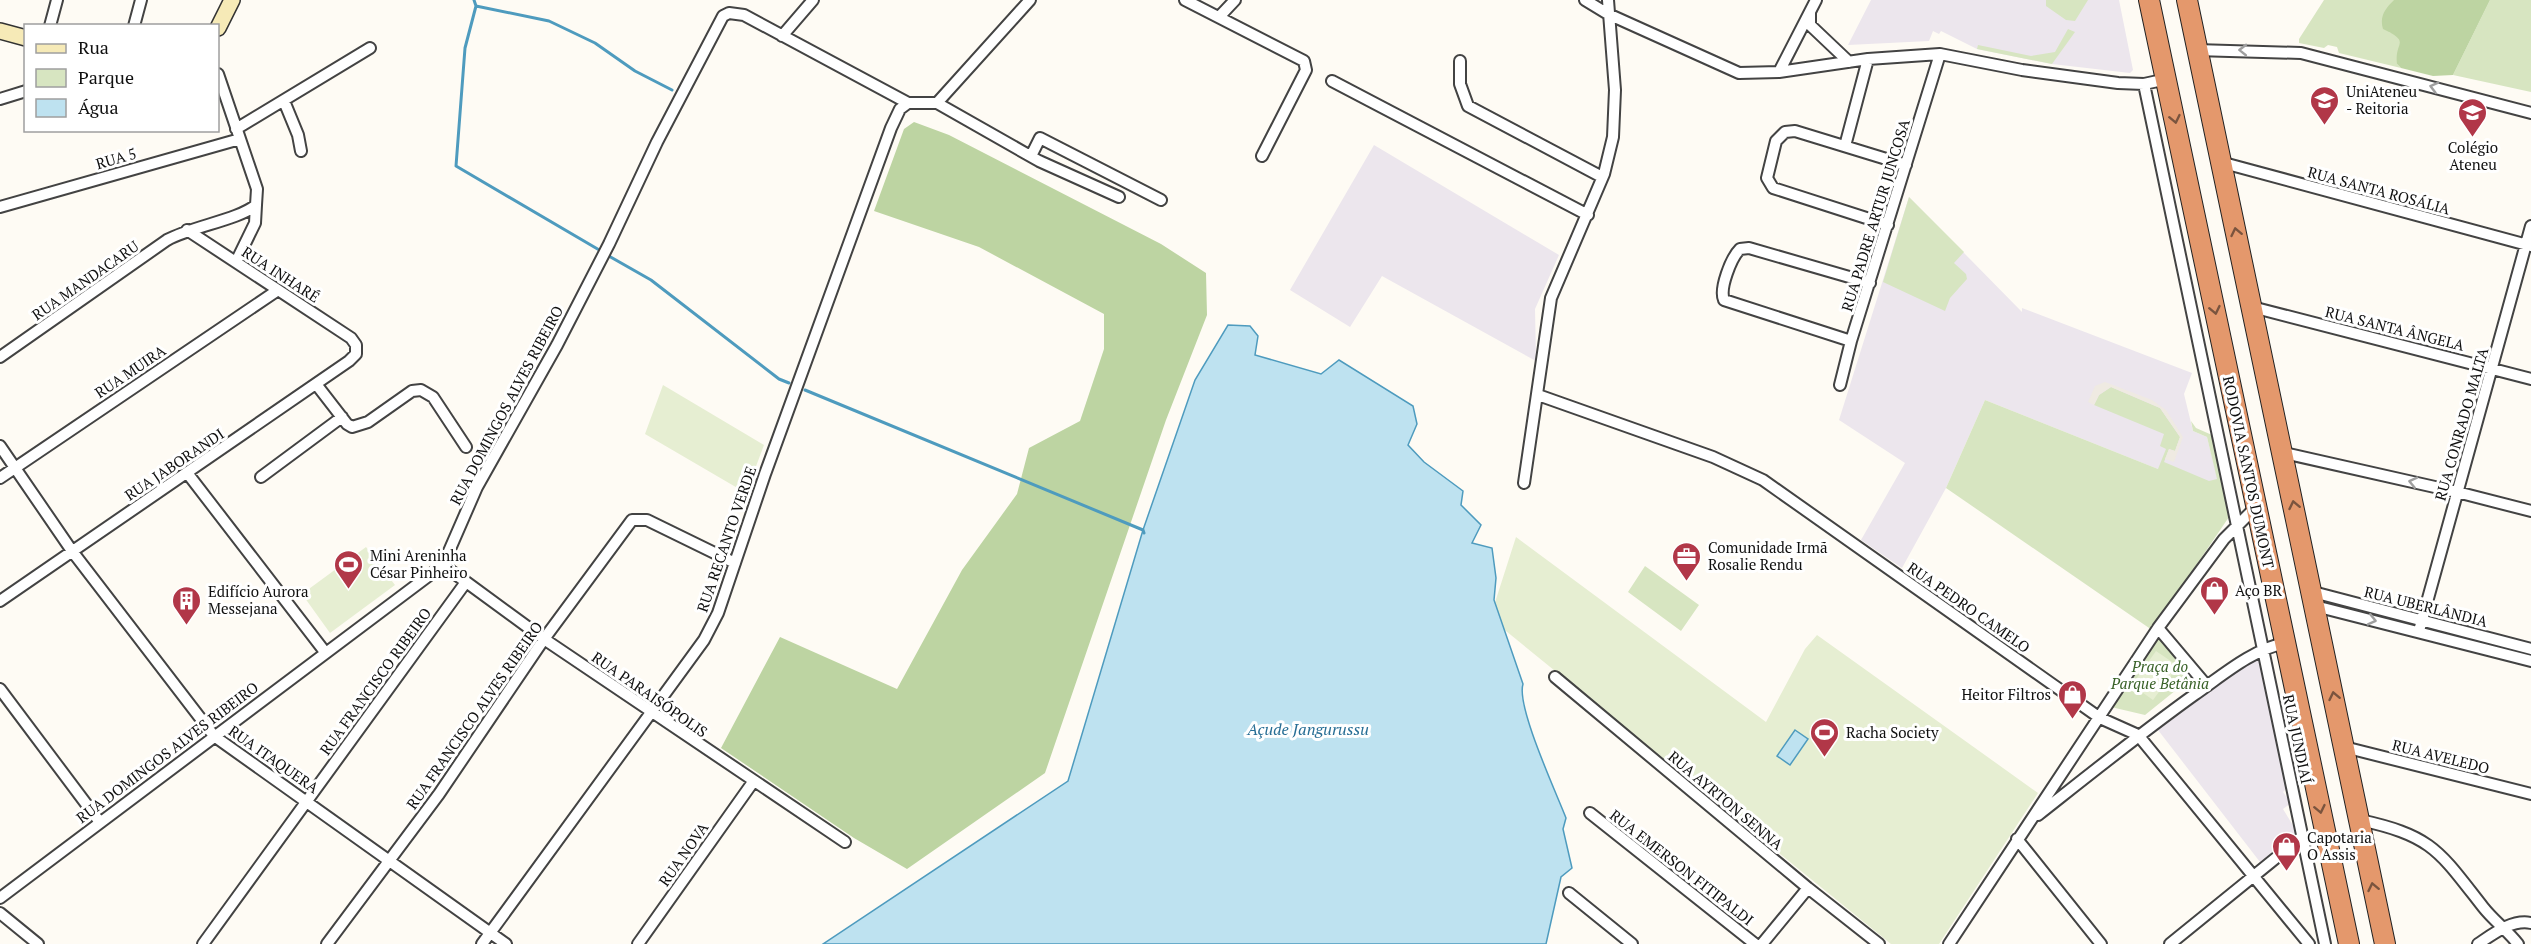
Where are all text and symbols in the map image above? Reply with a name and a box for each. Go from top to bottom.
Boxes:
legend [24,24,219,132]
text: Rua [78,35,109,59]
one-way arrow [2239,44,2248,56]
text: Parque [78,65,134,89]
place label: UniAteneu - Reitoria [2346,81,2418,118]
one-way arrow [2429,82,2440,94]
school or university icon: UniAteneu - Reitoria [2309,84,2341,126]
text: Água [78,95,119,119]
school or university icon: Colégio Ateneu [2457,96,2489,138]
one-way arrow [2168,113,2181,123]
street label: RUA PADRE ARTUR JUNCOSA [1836,116,1914,314]
place label: Colégio Ateneu [2448,137,2498,174]
street label: RUA 5 [93,143,139,173]
street label: RUA SANTA ROSÁLIA [2306,161,2453,219]
one-way arrow [2230,227,2243,237]
street label: RUA MANDACARU [28,236,142,324]
street label: RUA INHARÉ [238,241,324,307]
street label: RUA SANTA ÂNGELA [2323,301,2467,355]
street label: RUA DOMINGOS ALVES RIBEIRO [445,302,567,508]
one-way arrow [2208,304,2221,314]
street label: RUA MUIRA [91,340,170,402]
street label: RUA CONRADO MALTA [2430,345,2493,503]
street label: RODOVIA SANTOS DUMONT [2219,374,2279,570]
street label: RUA JABORANDI [120,423,228,505]
street label: RUA RECANTO VERDE [692,463,760,615]
one-way arrow [2408,476,2418,489]
one-way arrow [2289,500,2302,510]
place label: Comunidade Irmã Rosalie Rendu [1708,537,1828,574]
office icon: Comunidade Irmã Rosalie Rendu [1671,540,1703,582]
place label: Mini Areninha César Pinheiro [370,545,468,582]
sports icon: Mini Areninha César Pinheiro [333,548,365,590]
street label: RUA PEDRO CAMELO [1904,557,2034,657]
shop icon: Aço BR [2198,574,2230,616]
place label: Aço BR [2235,580,2283,600]
place label: Edifício Aurora Messejana [208,581,309,618]
street label: RUA UBERLÂNDIA [2362,581,2490,631]
building icon: Edifício Aurora Messejana [171,584,203,626]
street label: RUA FRANCISCO RIBEIRO [315,603,435,759]
one-way arrow [2367,612,2377,625]
street label: RUA FRANCISCO ALVES RIBEIRO [401,617,547,813]
street label: RUA PARAISÓPOLIS [588,647,712,741]
park label: Praça do Parque Betânia [2110,656,2209,693]
street label: RUA DOMINGOS ALVES RIBEIRO [72,677,262,827]
shop icon: Heitor Filtros [2056,678,2088,720]
place label: Heitor Filtros [1961,684,2051,704]
one-way arrow [2328,691,2341,701]
street label: RUA JUNDIAÍ [2279,692,2317,786]
sports icon: Racha Society [1809,716,1841,758]
water label: Açude Jangurussu [1246,718,1369,740]
street label: RUA ITAQUERA [225,720,324,798]
place label: Racha Society [1846,722,1939,742]
street label: RUA AVELEDO [2390,734,2492,778]
street label: RUA AYRTON SENNA [1664,746,1788,854]
one-way arrow [2313,803,2326,813]
street label: RUA EMERSON FITIPALDI [1606,805,1758,929]
street label: RUA NOVA [654,817,713,890]
place label: Capotaria O Assis [2307,827,2372,864]
shop icon: Capotaria O Assis [2270,830,2302,872]
one-way arrow [2367,882,2380,892]

